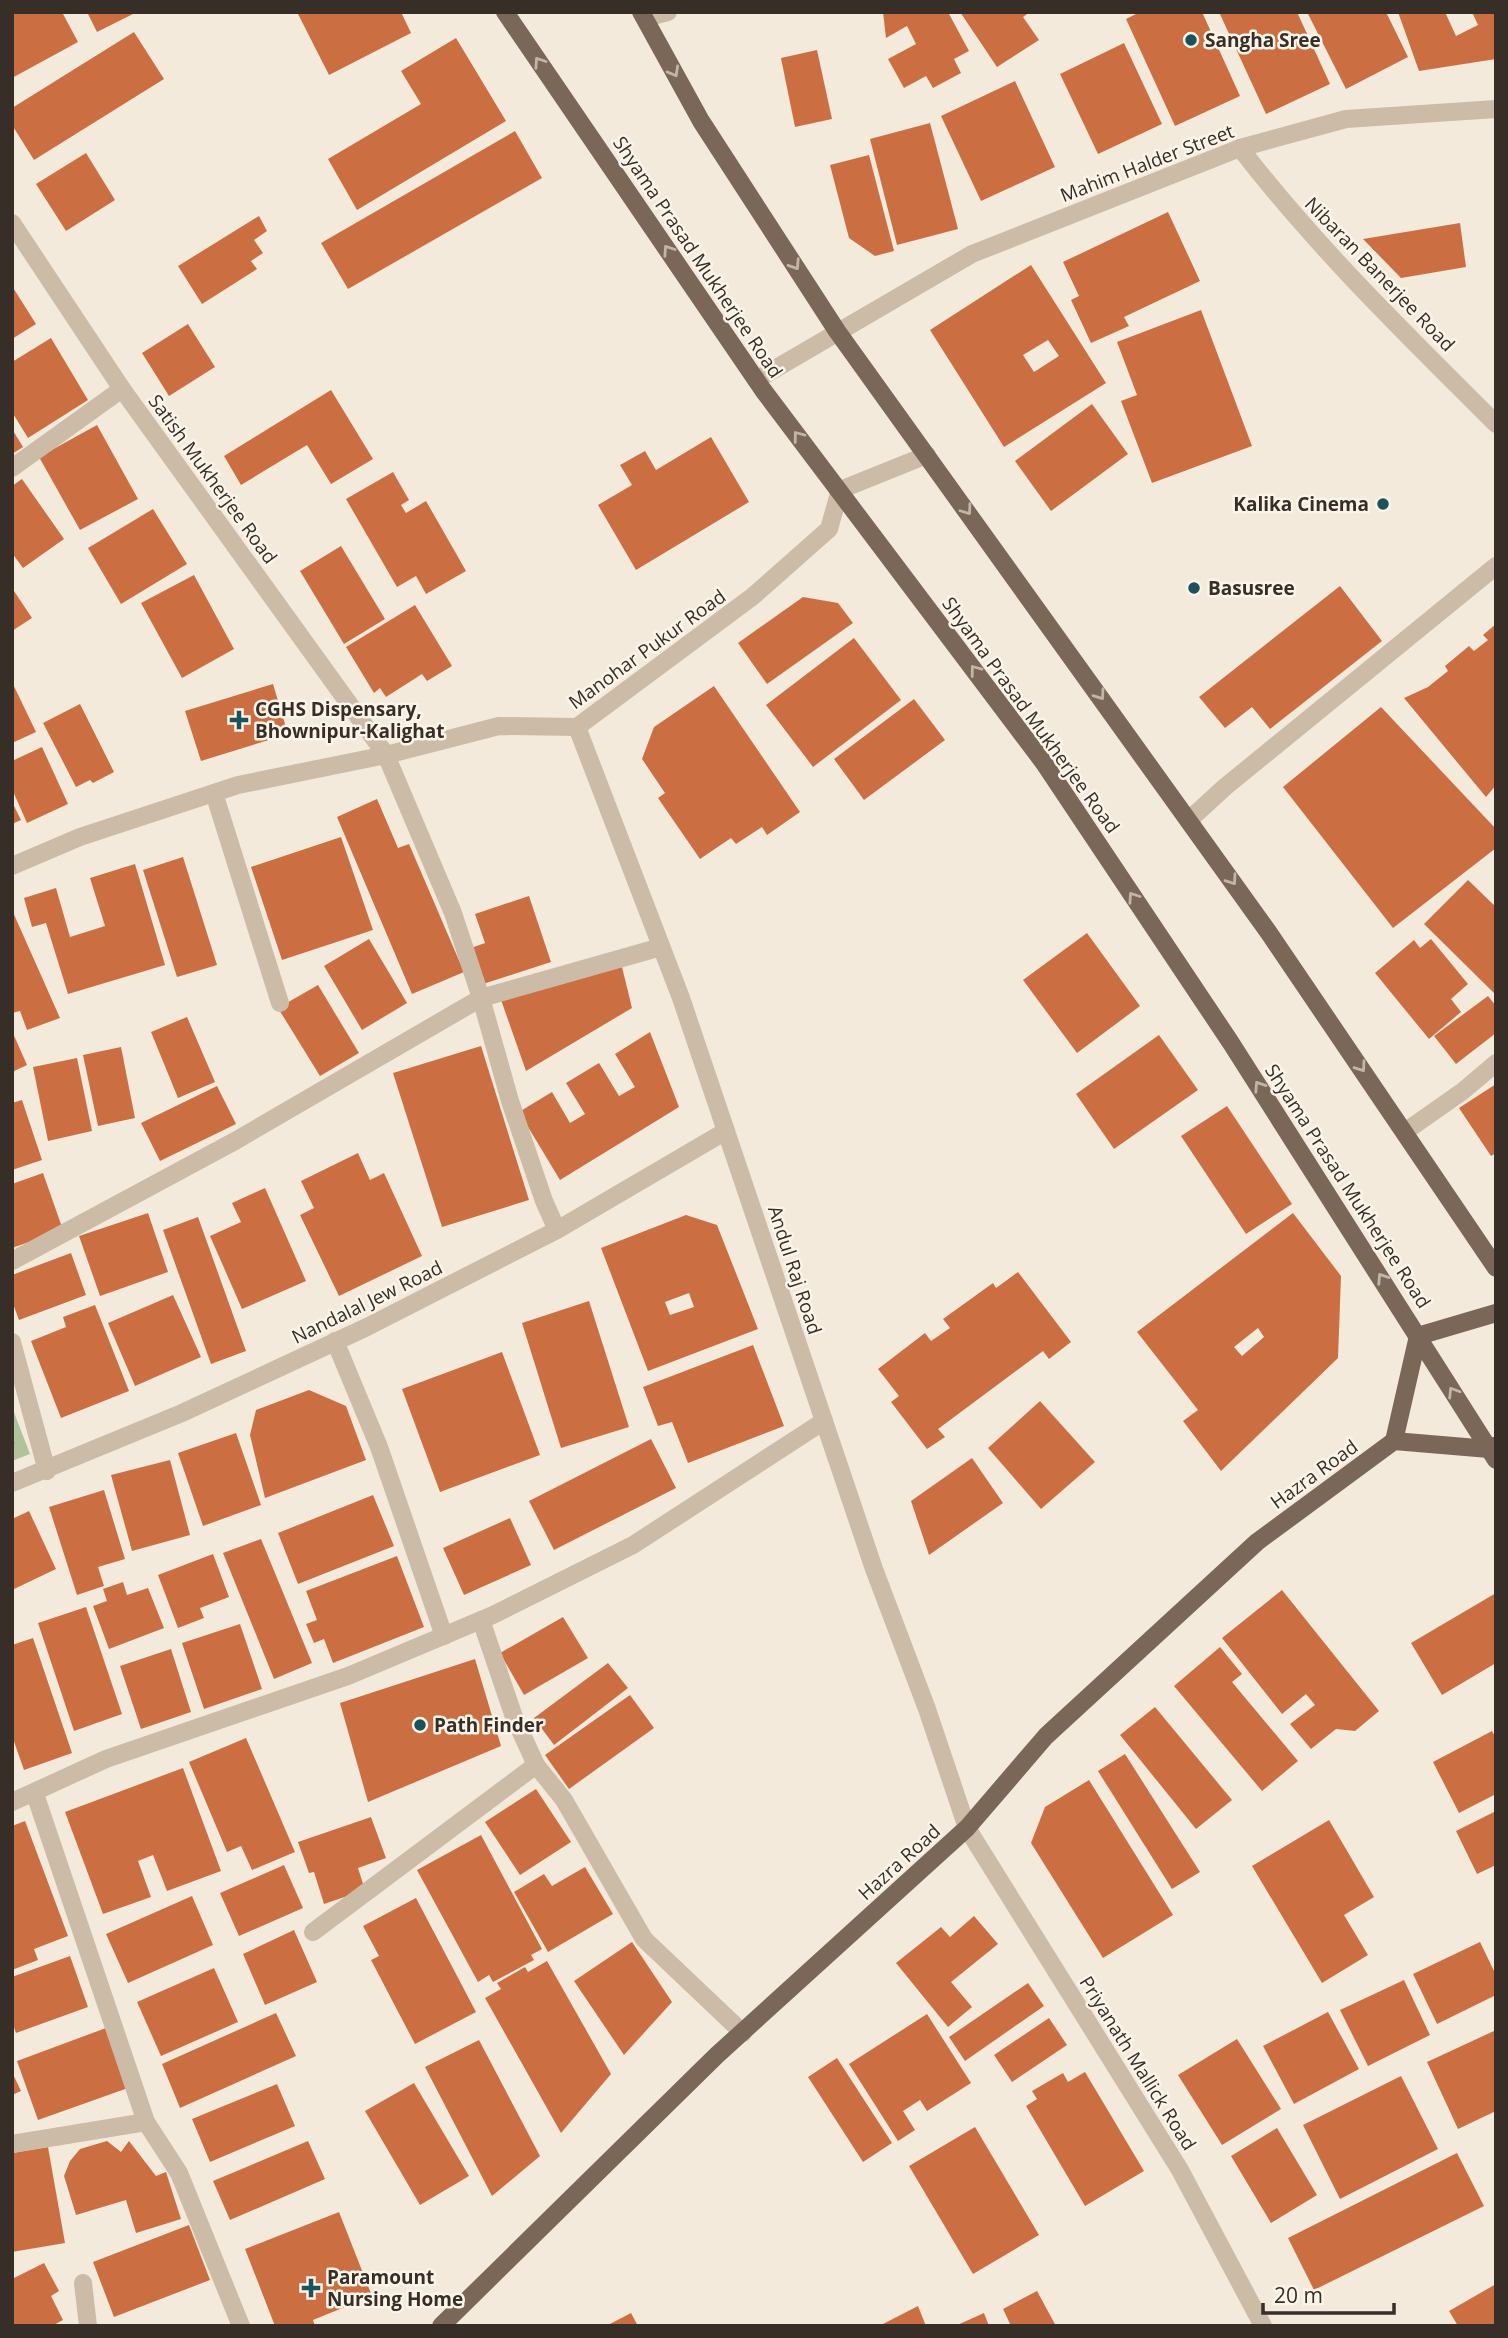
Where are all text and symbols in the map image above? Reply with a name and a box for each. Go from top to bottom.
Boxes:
place label: Sangha Sree [1205,27,1321,53]
marker: Sangha Sree [1183,32,1199,48]
one-way arrow [535,57,547,70]
one-way arrow [666,65,680,77]
street label: Mahim Halder Street [1056,118,1238,208]
street label: Shyama Prasad Mukherjee Road [607,131,789,383]
street label: Nibaran Banerjee Road [1299,191,1461,357]
one-way arrow [663,245,676,258]
one-way arrow [786,257,799,270]
street label: Satish Mukherjee Road [143,389,283,569]
one-way arrow [794,431,807,444]
place label: Kalika Cinema [1233,491,1369,517]
marker: Kalika Cinema [1375,496,1391,512]
one-way arrow [959,502,971,515]
place label: Basusree [1208,575,1295,601]
marker: Basusree [1186,580,1202,596]
street label: Manohar Pukur Road [563,583,731,715]
street label: Shyama Prasad Mukherjee Road [936,592,1126,838]
one-way arrow [970,666,983,678]
one-way arrow [1092,687,1104,700]
place label: CGHS Dispensary, Bhownipur-Kalighat [255,696,444,744]
marker: CGHS Dispensary, Bhownipur-Kalighat [229,710,249,730]
one-way arrow [1224,872,1236,885]
one-way arrow [1129,892,1141,905]
street label: Shyama Prasad Mukherjee Road [1259,1059,1437,1313]
one-way arrow [1353,1059,1365,1072]
one-way arrow [1254,1081,1267,1094]
street label: Andul Raj Road [762,1202,828,1338]
street label: Nandalal Jew Road [287,1254,447,1350]
one-way arrow [1378,1272,1391,1285]
one-way arrow [1449,1387,1462,1400]
street label: Hazra Road [1265,1433,1363,1515]
place label: Path Finder [434,1712,544,1738]
marker: Path Finder [412,1717,428,1733]
street label: Hazra Road [852,1818,946,1906]
street label: Priyanath Mallick Road [1074,1971,1202,2155]
place label: Paramount Nursing Home [327,2264,463,2312]
scale bar [1263,2272,1394,2316]
marker: Paramount Nursing Home [301,2278,321,2298]
text: 20 m [1274,2281,1323,2309]

